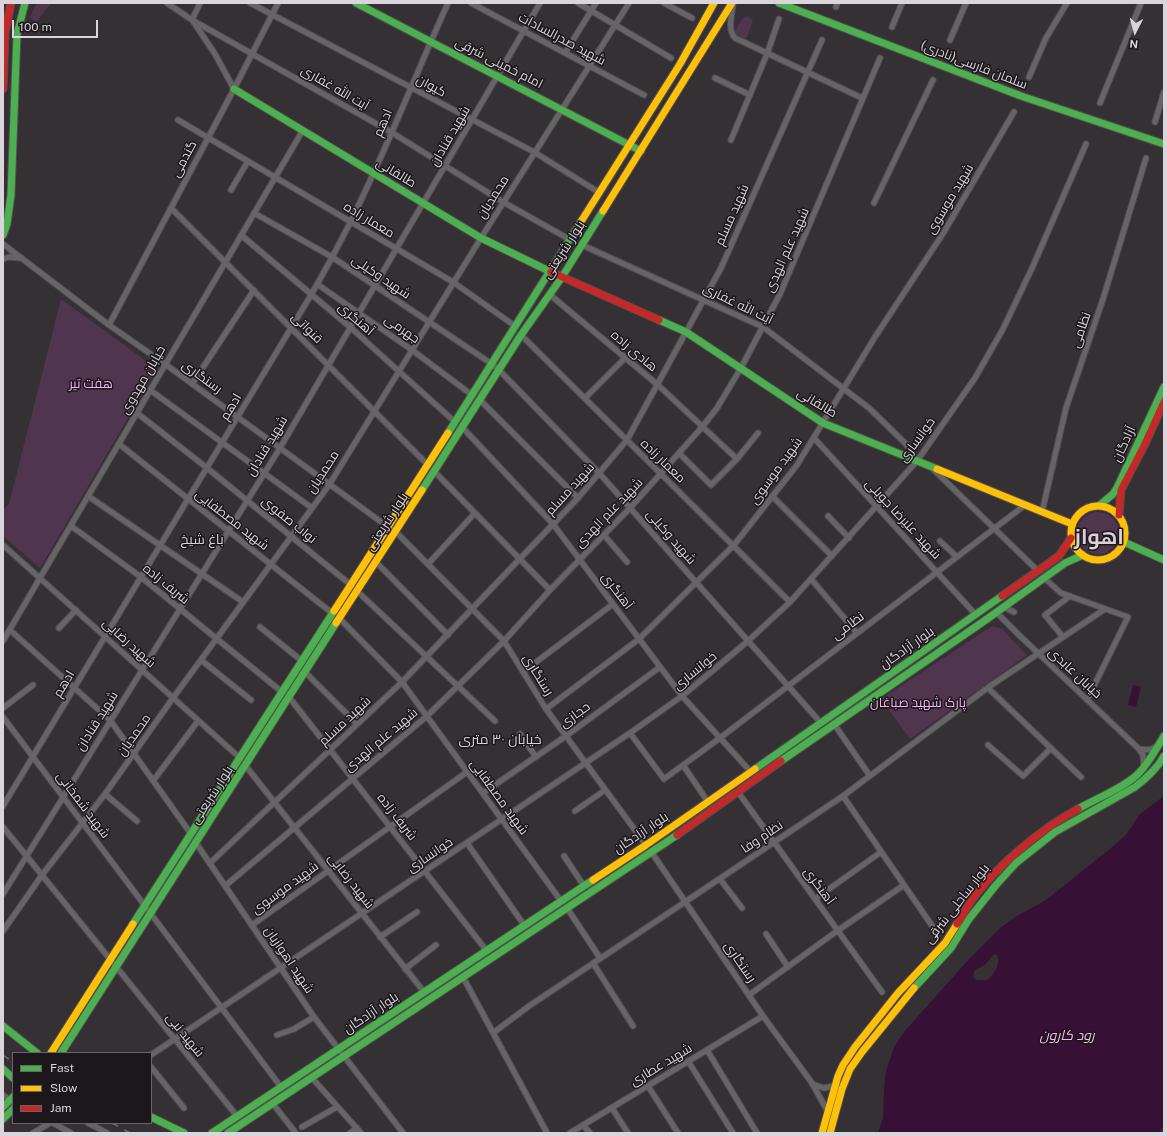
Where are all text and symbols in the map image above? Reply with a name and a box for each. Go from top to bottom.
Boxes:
street label: شهید صدرالسادات [516,9,608,69]
scale bar [14,12,100,38]
north arrow [1115,12,1155,52]
text: 100 m [19,20,52,34]
street label: امام خمینی شرقی [452,34,546,92]
street label: سلمان فارسی(نادری) [918,37,1030,93]
text: N [1129,38,1139,50]
street label: آیت الله غفاری [298,62,372,114]
street label: کیوان [413,72,449,100]
street label: شهید قنادان [426,103,474,169]
street label: ادهم [370,107,396,139]
street label: گندمی [168,138,200,180]
street label: طالقانی [373,155,419,191]
street label: شهید موسوی [923,161,977,237]
street label: محمدیان [474,173,512,221]
street label: شهید مسلم [712,182,752,248]
street label: معمار زاده [341,199,397,241]
street label: شهید علم الهدی [761,205,813,295]
street label: بلوار شریعتی [539,218,589,282]
street label: شهید وکیلی [349,252,413,302]
street label: آیت الله غفاری [700,280,776,328]
street label: آهنگری [335,299,377,339]
street label: قنواتی [288,309,326,347]
street label: نظامی [1068,310,1094,350]
street label: جهرمی [381,311,423,347]
street label: هادی زاده [608,327,660,375]
street label: خیابان مهدوی [117,343,169,417]
street label: رستگاری [179,357,225,397]
park label: هفت تیر [69,376,113,392]
street label: طالقانی [794,385,840,421]
street label: ادهم [217,391,245,423]
street label: شهید قنادان [243,413,291,479]
street label: خوانساری [895,414,939,466]
street label: آزادگان [1109,424,1139,464]
street label: شهید موسوی [746,434,806,508]
street label: معمار زاده [637,436,689,486]
street label: محمدیان [303,448,343,496]
street label: شهید مسلم [542,459,598,519]
street label: شهید علم الهدی [572,475,646,551]
street label: شهید علیرضا جویلی [862,476,944,562]
street label: شهید مصطفایی [192,486,272,554]
street label: بلوار شریعتی [362,490,412,554]
street label: نواب صفوی [258,493,320,547]
street label: شهید وکیلی [643,506,699,568]
district label: اهواز [1074,525,1124,551]
district label: باغ شیخ [180,532,224,548]
street label: شریف زاده [140,560,192,608]
street label: آهنگری [598,569,636,613]
street label: نظامی [829,609,867,643]
street label: شهید رضایی [99,615,159,671]
street label: بلوار آزادگان [877,624,937,672]
street label: خیابان عابدی [1045,644,1105,702]
street label: خوانساری [670,649,720,693]
street label: رستگاری [519,651,557,699]
street label: ادهم [50,668,78,700]
street label: شهید قنادان [73,688,121,754]
street label: شهید مسلم [316,693,374,749]
park label: پارک شهید صباغان [870,695,966,711]
street label: حجازی [557,699,593,731]
street label: شهید علم الهدی [341,705,421,775]
street label: محمدیان [114,711,154,759]
district label: خیابان ۳۰ متری [459,732,541,748]
street label: شهید مصطفایی [466,756,532,838]
street label: بلوار شریعتی [187,763,237,827]
street label: شهید شمخانی [53,769,113,841]
street label: شریف زاده [374,790,420,844]
street label: بلوار آزادگان [611,809,671,857]
street label: نظام وفا [738,817,786,857]
street label: خوانساری [404,834,456,876]
street label: شهید رضایی [324,850,378,912]
street label: شهید موسوی [248,858,322,918]
street label: بلوار ساحلی شرقی [921,861,993,947]
street label: آهنگری [800,864,838,908]
street label: شهید اهوازیان [261,924,317,996]
street label: رستگاری [721,939,759,985]
street label: بلوار آزادگان [341,989,401,1037]
street label: شهید نبی [163,1010,207,1060]
water label: رود کارون [1040,1028,1094,1044]
street label: شهید عطاری [627,1040,695,1090]
legend [12,1052,152,1124]
text: Fast [50,1061,74,1075]
text: Slow [50,1081,77,1095]
text: Jam [50,1101,72,1115]

